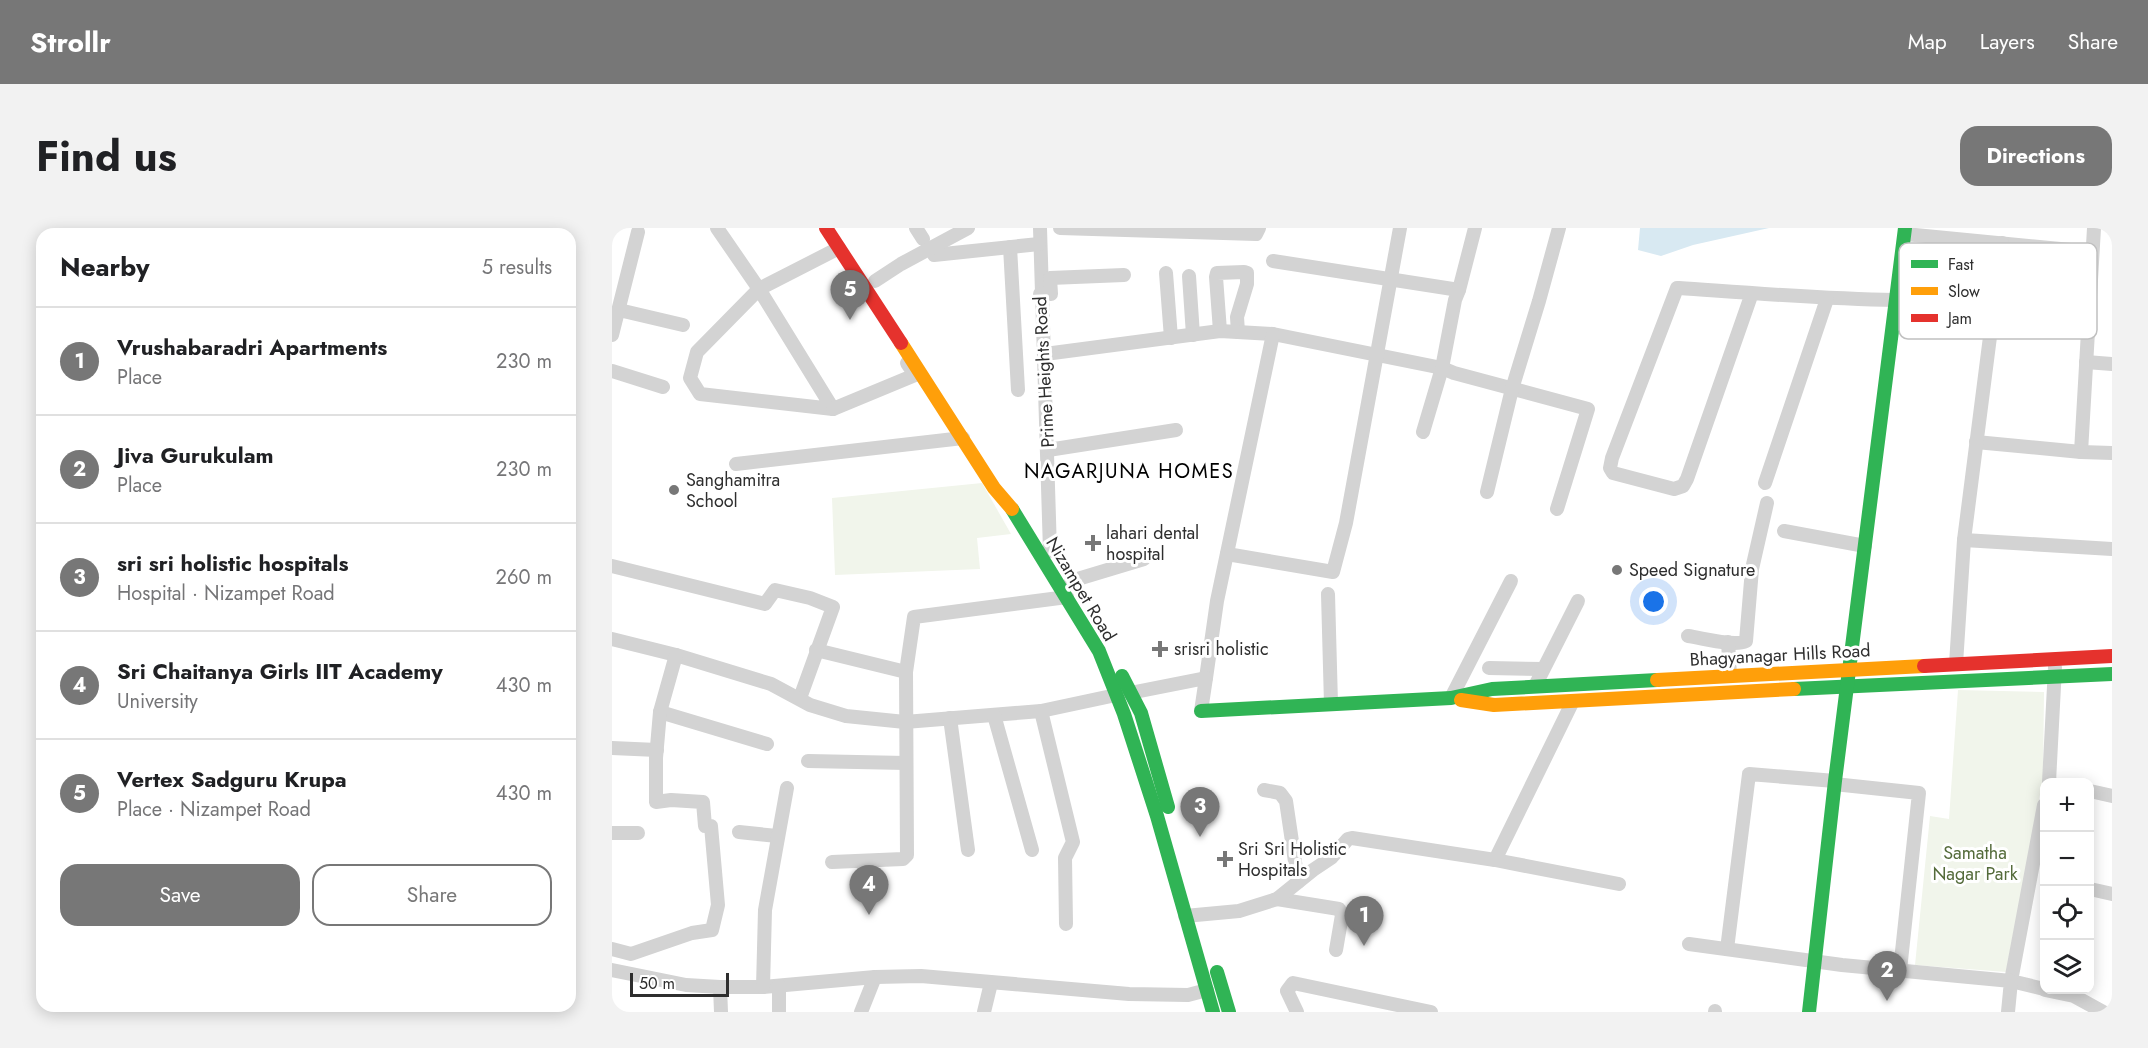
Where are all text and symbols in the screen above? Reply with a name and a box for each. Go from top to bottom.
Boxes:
text: Strollr [30,22,111,63]
text: Map [1908,27,1947,57]
text: Layers [1980,27,2035,57]
text: Share [2068,27,2118,57]
text: Find us [36,126,177,187]
button: Directions [1960,126,2112,186]
legend [1899,243,2097,339]
text: Nearby [60,248,149,286]
text: 5 results [482,253,552,282]
text: Fast [1948,253,1974,276]
pin: 5 [830,270,870,320]
text: Slow [1948,280,1980,303]
street label: Prime Heights Road [1027,296,1061,448]
text: Jam [1946,307,1972,330]
text: Vrushabaradri Apartments [117,331,387,363]
text: 1 [74,347,85,376]
text: 230 m [496,347,552,376]
text: Place [117,363,162,392]
text: Jiva Gurukulam [117,439,274,471]
text: 2 [73,455,86,484]
text: 230 m [496,455,552,484]
district label: NAGARJUNA HOMES [1024,457,1234,486]
place label: Sanghamitra School [686,467,780,514]
text: Place [117,471,162,500]
marker: Sanghamitra School [667,483,681,497]
place label: lahari dental hospital [1106,520,1199,567]
street label: Nizampet Road [1040,532,1122,646]
marker: lahari dental hospital [1084,534,1102,552]
text: sri sri holistic hospitals [117,547,349,579]
place label: Speed Signature [1629,557,1755,583]
text: 3 [73,563,86,592]
text: 260 m [496,563,552,592]
marker: Speed Signature [1610,563,1624,577]
text: Hospital · Nizampet Road [117,579,335,608]
your location [1639,587,1668,616]
place label: srisri holistic [1174,636,1269,662]
street label: Bhagyanagar Hills Road [1689,637,1871,673]
marker: srisri holistic [1151,640,1169,658]
text: Sri Chaitanya Girls IIT Academy [117,655,443,687]
text: 4 [73,671,86,700]
text: 430 m [496,671,552,700]
text: University [117,687,198,716]
text: Vertex Sadguru Krupa [117,763,347,795]
map controls [2040,778,2094,994]
button: + [2040,778,2094,832]
text: 5 [73,779,86,808]
text: 430 m [496,779,552,808]
pin: 3 [1180,788,1220,837]
text: Place · Nizampet Road [117,795,311,824]
button: − [2040,832,2094,886]
place label: Sri Sri Holistic Hospitals [1238,836,1347,883]
park label: Samatha Nagar Park [1932,840,2018,887]
marker: Sri Sri Holistic Hospitals [1216,850,1234,868]
button: Save [60,864,300,926]
button: Share [312,864,552,926]
pin: 4 [850,866,888,915]
button: locate [2040,886,2094,940]
pin: 1 [1344,896,1383,946]
button: layers [2040,940,2094,994]
pin: 2 [1868,952,1906,1001]
scale bar [630,970,729,998]
text: 50 m [639,972,675,995]

